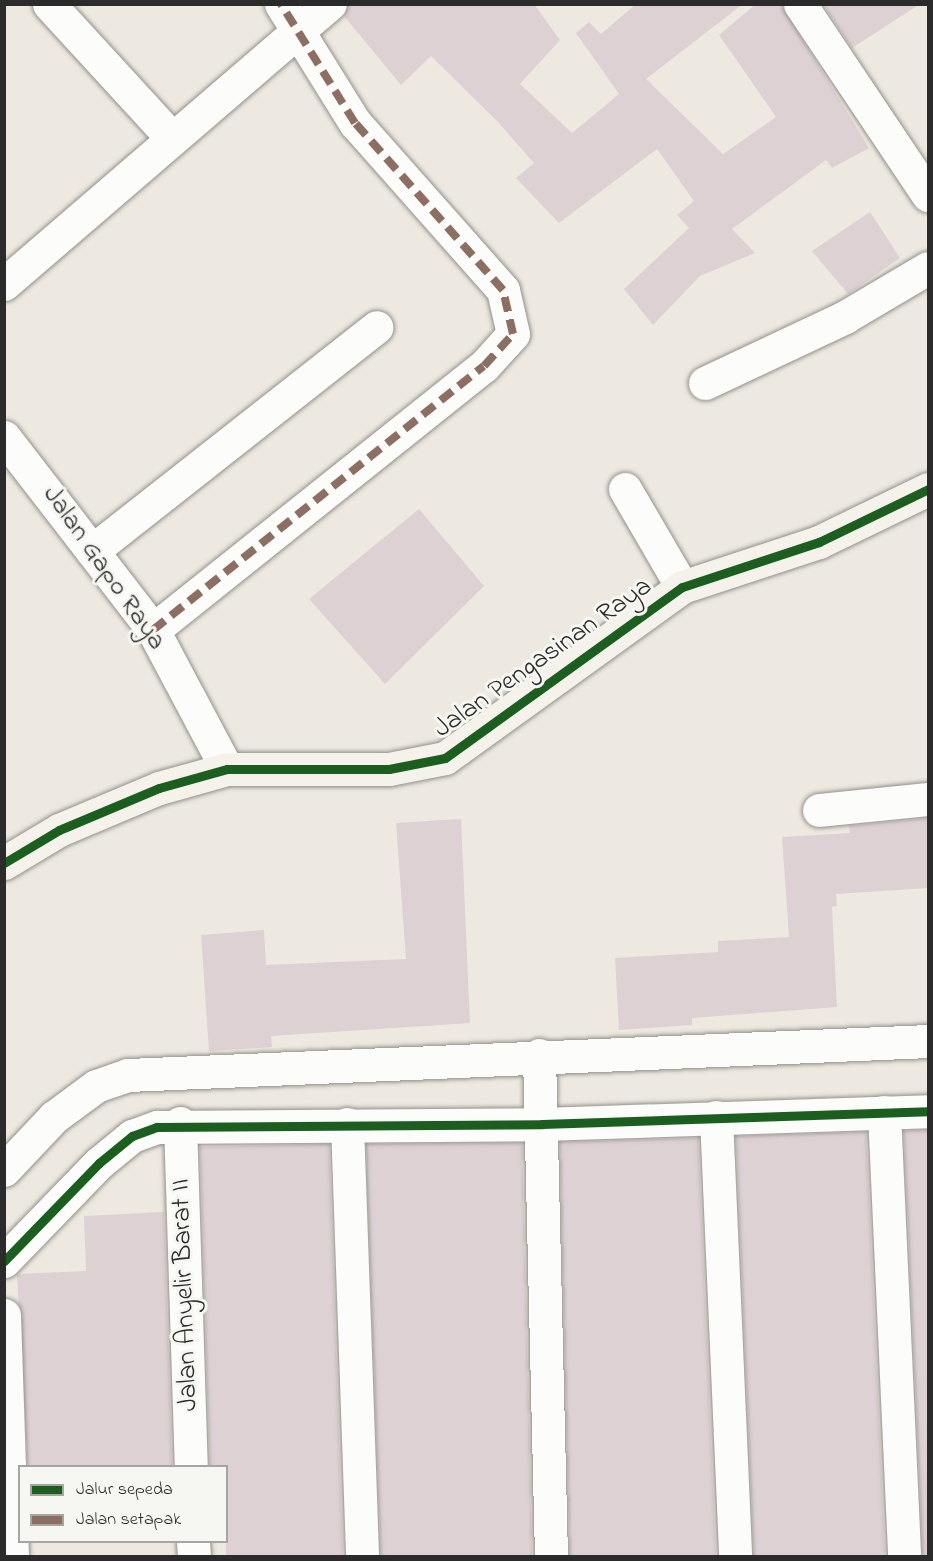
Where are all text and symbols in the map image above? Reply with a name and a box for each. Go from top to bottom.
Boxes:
street label: Jalan Gapo Raya [35,480,173,656]
street label: Jalan Pengasinan Raya [428,571,658,745]
street label: Jalan Anyelir Barat II [165,1178,205,1412]
legend [18,1465,228,1543]
text: Jalur sepeda [76,1477,173,1503]
text: Jalan setapak [76,1507,181,1533]

